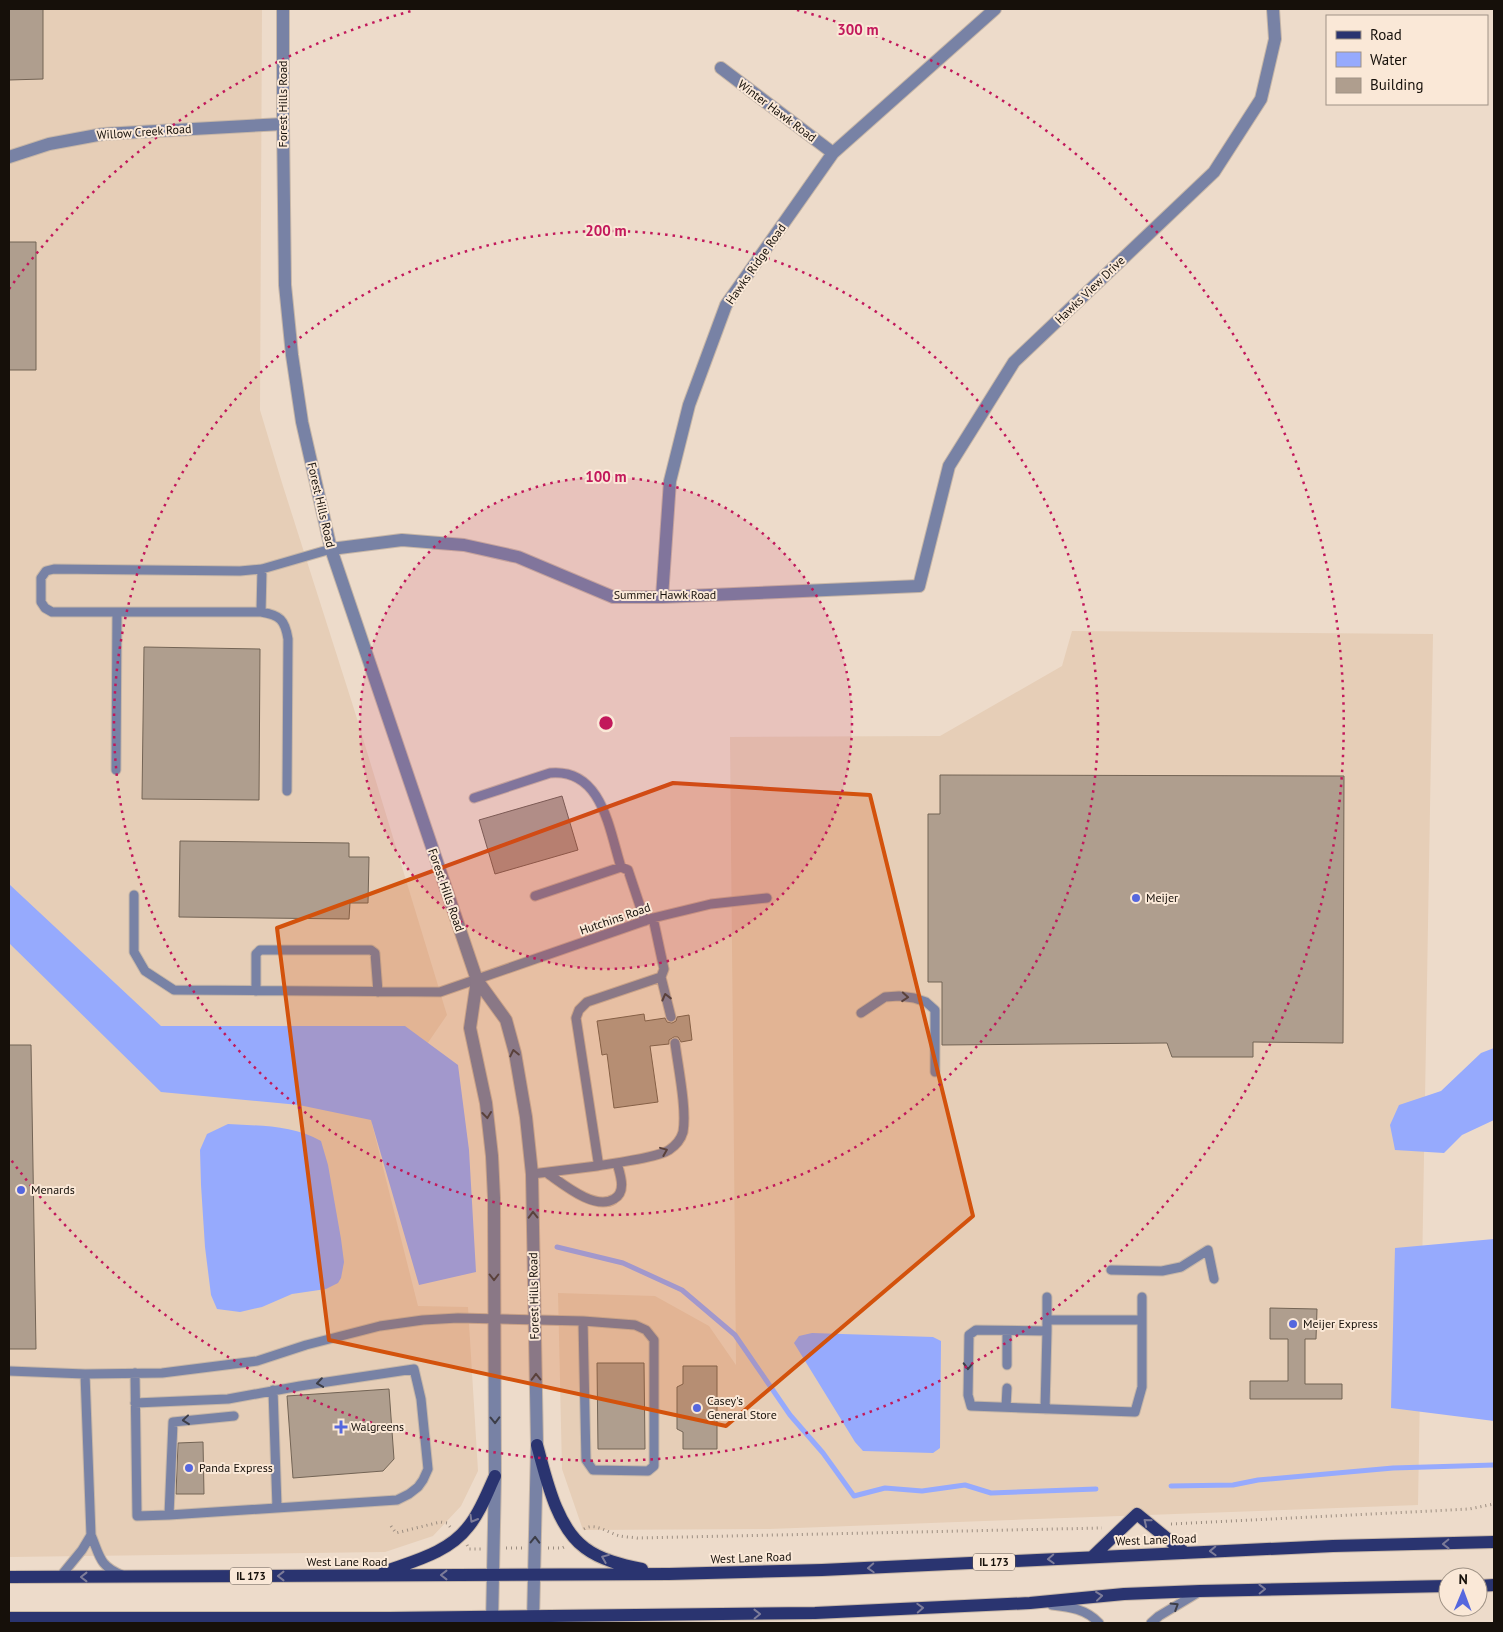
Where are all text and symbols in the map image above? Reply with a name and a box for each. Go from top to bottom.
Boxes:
legend [1326,15,1488,105]
text: 300 m [837,20,879,39]
text: Road [1370,25,1402,44]
text: Water [1370,50,1407,69]
street label: Forest Hills Road [275,60,290,148]
text: Building [1370,75,1424,94]
street label: Winter Hawk Road [735,76,819,145]
street label: Willow Creek Road [96,121,192,142]
text: 200 m [585,221,627,240]
street label: Hawks Ridge Road [722,221,789,307]
street label: Hawks View Drive [1052,253,1128,327]
street label: Forest Hills Road [304,461,339,549]
text: 100 m [585,467,627,486]
street label: Summer Hawk Road [614,587,716,602]
centre of rings [597,714,615,732]
street label: Forest Hills Road [425,846,468,933]
place label: Meijer [1146,890,1178,905]
marker: Meijer [1130,892,1142,904]
street label: Hutchins Road [577,899,652,938]
one-way arrow [901,991,909,1002]
one-way arrow [661,993,672,1002]
one-way arrow [510,1049,520,1058]
one-way arrow [481,1111,492,1119]
one-way arrow [659,1147,668,1157]
place label: Menards [31,1182,75,1197]
marker: Menards [15,1184,27,1196]
one-way arrow [528,1210,538,1218]
street label: Forest Hills Road [525,1252,542,1340]
one-way arrow [489,1274,499,1281]
place label: Meijer Express [1303,1316,1378,1331]
marker: Meijer Express [1287,1318,1299,1330]
one-way arrow [963,1363,973,1371]
one-way arrow [530,1373,541,1381]
one-way arrow [316,1377,325,1387]
place label: Casey's General Store [707,1393,777,1422]
marker: Casey's General Store [691,1402,703,1414]
one-way arrow [182,1414,190,1425]
one-way arrow [490,1416,500,1424]
place label: Walgreens [351,1419,404,1434]
marker: Walgreens [335,1421,347,1433]
place label: Panda Express [199,1460,273,1475]
marker: Panda Express [183,1462,195,1474]
one-way arrow [470,1514,480,1523]
one-way arrow [1144,1519,1153,1527]
street label: West Lane Road [1115,1531,1197,1548]
one-way arrow [530,1535,540,1543]
one-way arrow [1441,1538,1449,1549]
one-way arrow [1209,1546,1217,1557]
street label: West Lane Road [710,1549,792,1566]
one-way arrow [1047,1553,1055,1564]
street label: West Lane Road [306,1554,388,1569]
one-way arrow [601,1554,610,1564]
road number: IL 173 [973,1554,1015,1570]
one-way arrow [867,1562,875,1573]
north arrow [1438,1567,1488,1617]
road number: IL 173 [230,1568,272,1584]
one-way arrow [440,1570,448,1580]
text: N [1458,1570,1468,1588]
one-way arrow [80,1571,88,1582]
one-way arrow [277,1571,285,1581]
one-way arrow [1258,1584,1266,1594]
one-way arrow [1096,1591,1104,1602]
one-way arrow [916,1603,924,1614]
one-way arrow [1170,1603,1179,1613]
one-way arrow [754,1609,762,1619]

